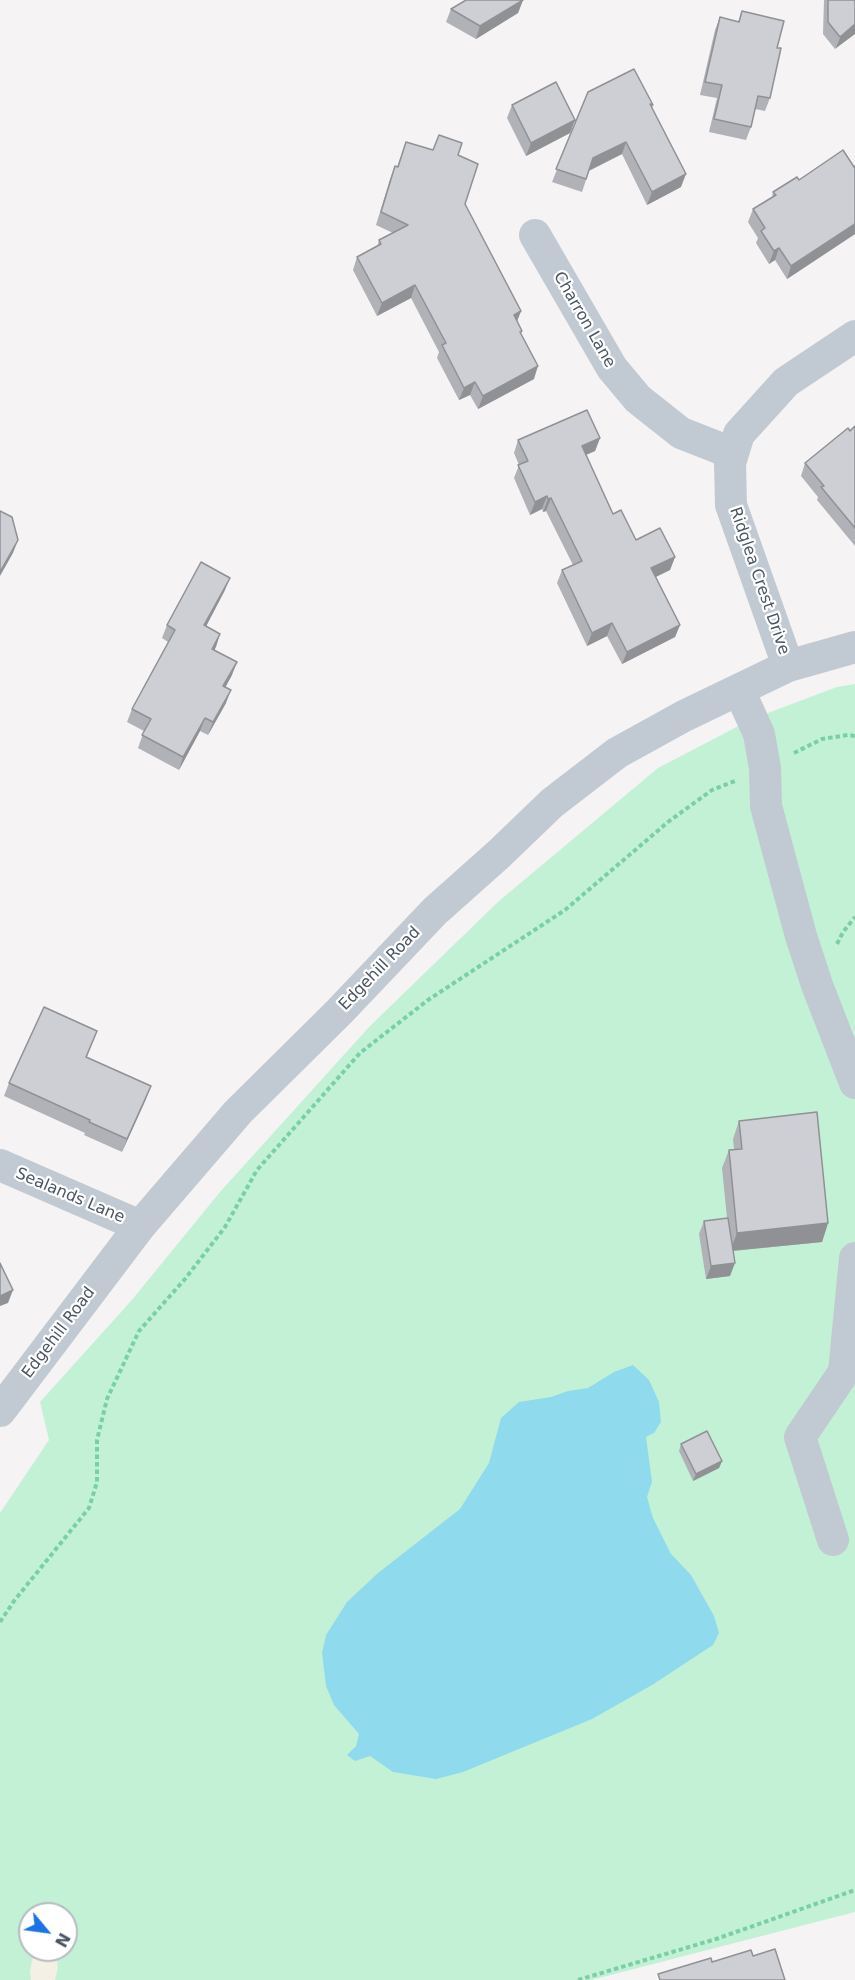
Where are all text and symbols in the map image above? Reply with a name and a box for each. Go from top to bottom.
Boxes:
street label: Charron Lane [549,269,619,371]
street label: Ridglea Crest Drive [725,505,793,657]
street label: Edgehill Road [335,923,425,1015]
street label: Sealands Lane [13,1164,127,1228]
street label: Edgehill Road [19,1284,99,1382]
north arrow [18,1902,78,1962]
text: N [51,1930,74,1950]

